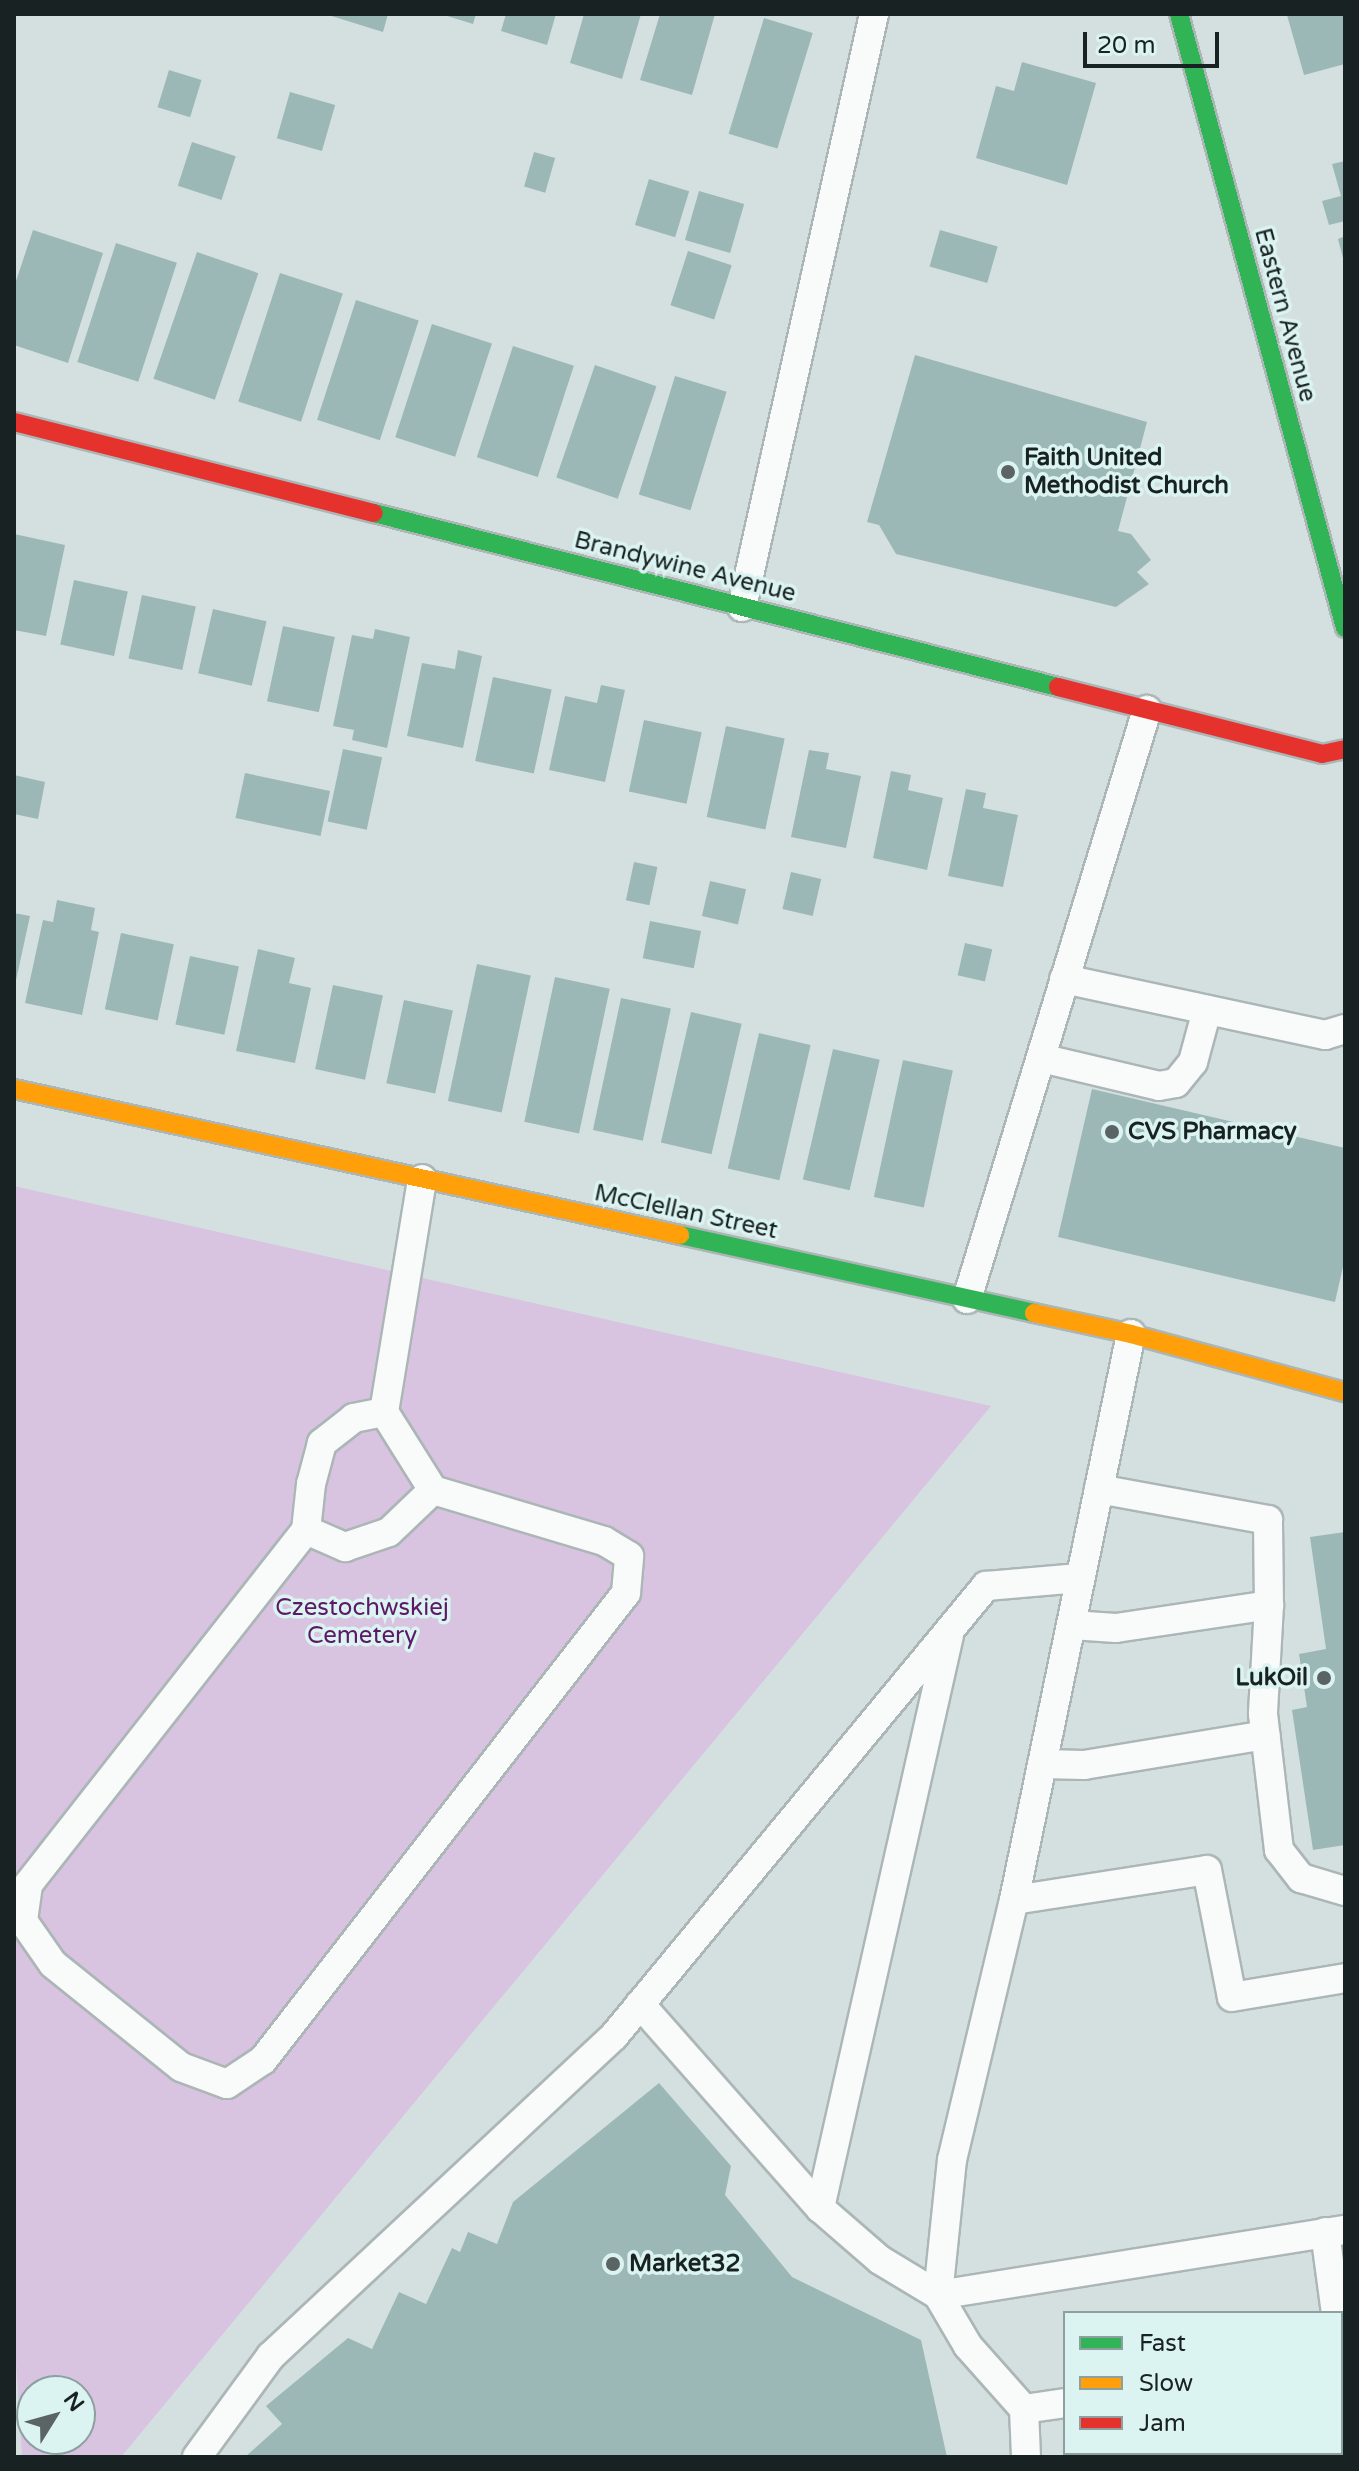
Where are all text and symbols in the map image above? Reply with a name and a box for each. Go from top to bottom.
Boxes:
scale bar [1087,16,1223,66]
text: 20 m [1097,31,1155,60]
street label: Eastern Avenue [1248,225,1322,405]
place label: Faith United Methodist Church [1024,444,1229,500]
marker: Faith United Methodist Church [999,463,1017,481]
street label: Brandywine Avenue [571,526,799,608]
place label: CVS Pharmacy [1128,1118,1297,1146]
marker: CVS Pharmacy [1103,1123,1121,1141]
street label: McClellan Street [592,1179,780,1245]
park label: Czestochwskiej Cemetery [275,1594,449,1650]
place label: LukOil [1235,1664,1308,1692]
marker: LukOil [1315,1669,1333,1687]
place label: Market32 [629,2250,741,2278]
marker: Market32 [604,2255,622,2273]
legend [1063,2311,1343,2455]
text: Fast [1139,2329,1186,2358]
text: Slow [1139,2369,1193,2398]
north arrow [16,2375,96,2455]
text: N [58,2387,89,2417]
text: Jam [1139,2409,1186,2438]

